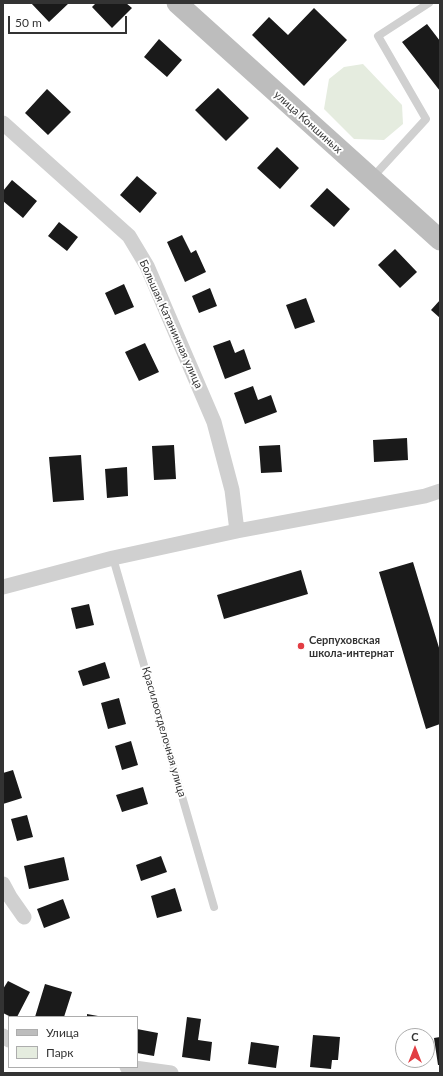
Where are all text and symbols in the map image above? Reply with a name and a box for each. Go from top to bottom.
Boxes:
scale bar [10,8,129,34]
text: 50 m [15,15,42,30]
street label: улица Коншиных [271,88,345,156]
street label: Большая Катанинная улица [137,258,205,390]
place label: Серпуховская школа-интернат [309,633,394,659]
marker: Серпуховская школа-интернат [296,641,306,651]
street label: Красилоотделочная улица [139,665,189,799]
legend [8,1016,138,1068]
text: Улица [46,1025,79,1040]
north arrow [395,1028,435,1068]
text: С [411,1030,419,1043]
text: Парк [46,1045,74,1060]

